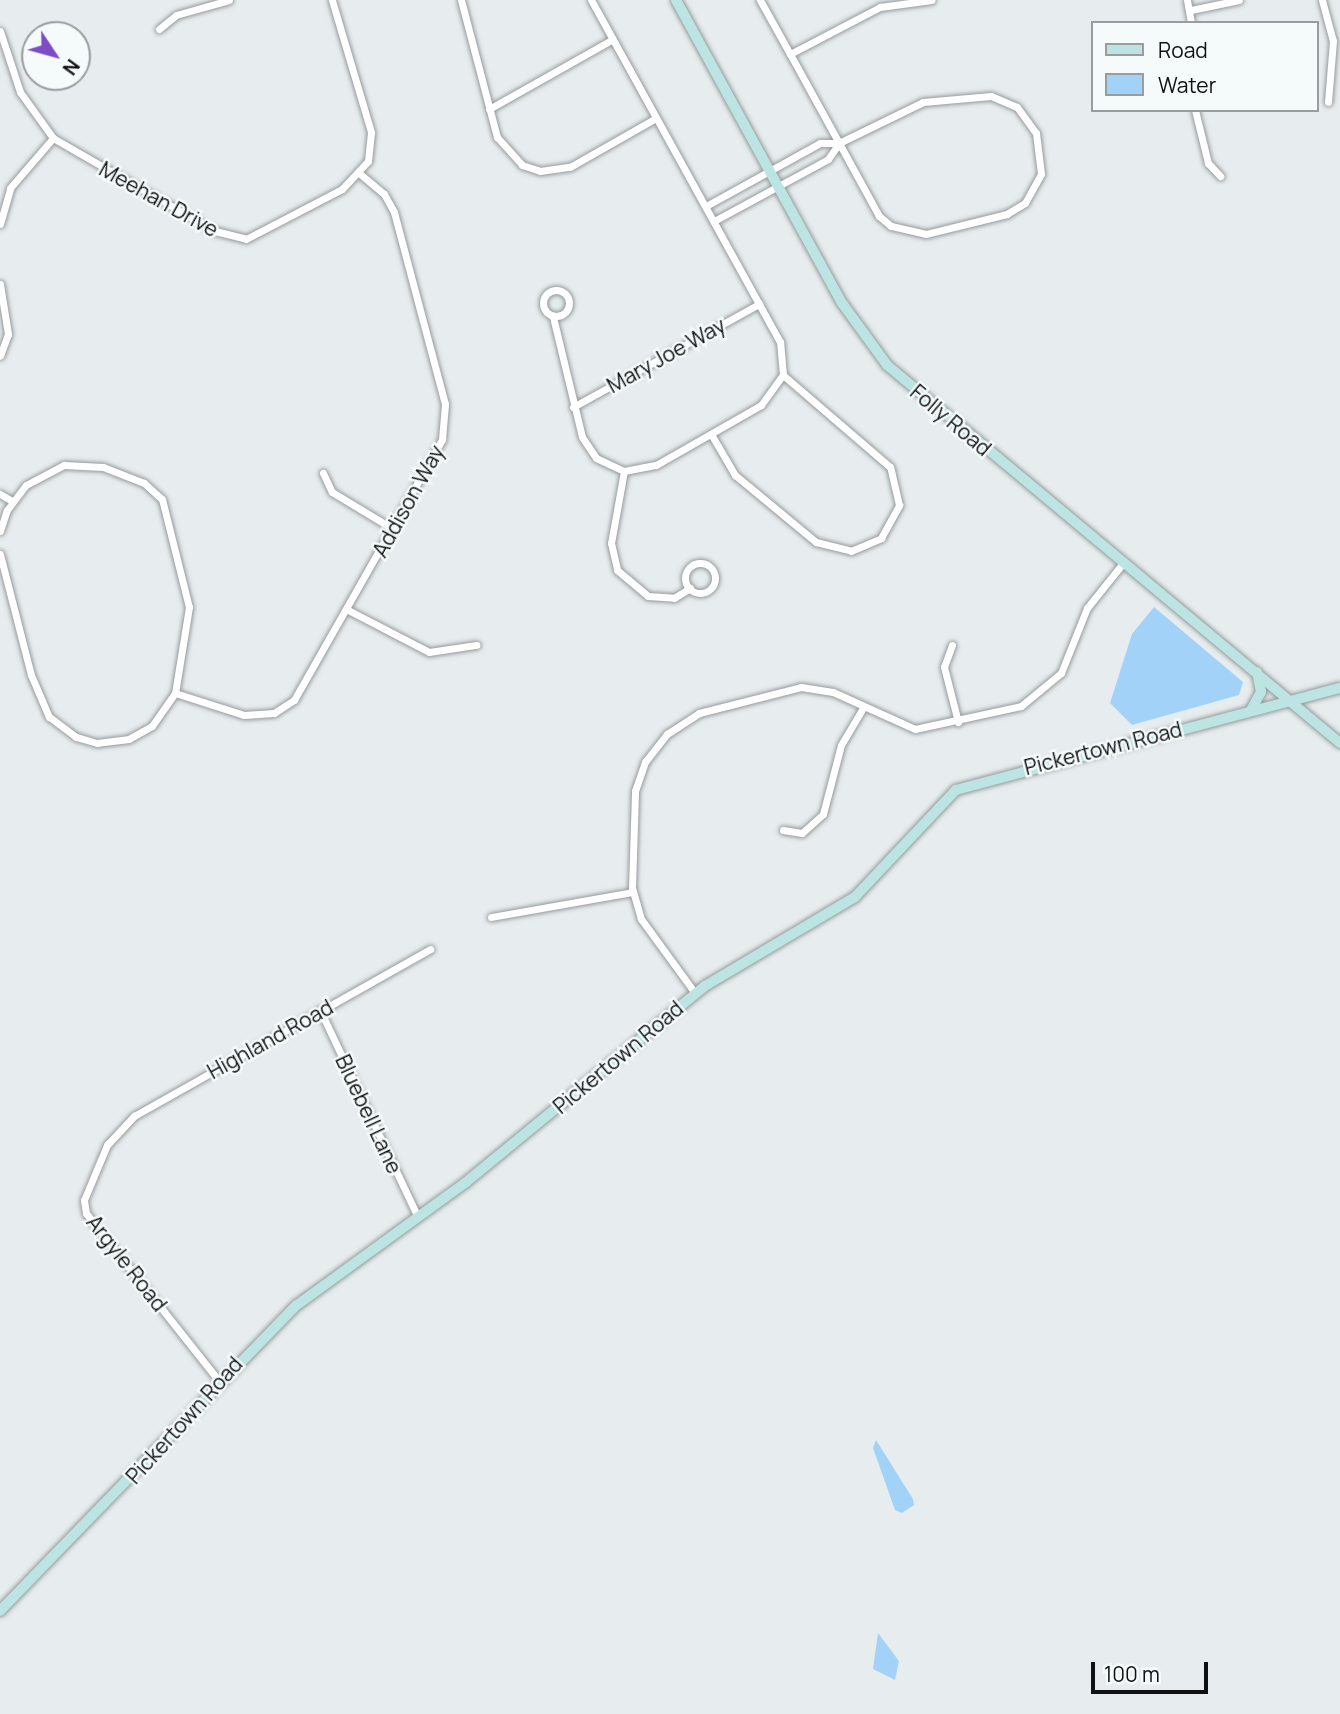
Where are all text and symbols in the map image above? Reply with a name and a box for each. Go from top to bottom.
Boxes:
north arrow [21,21,91,91]
legend [1092,21,1319,112]
text: Road [1158,36,1208,64]
text: N [57,54,86,80]
text: Water [1158,71,1216,99]
street label: Meehan Drive [95,156,223,242]
street label: Mary Joe Way [602,312,730,398]
street label: Folly Road [906,379,996,461]
street label: Addison Way [367,441,449,561]
street label: Pickertown Road [1021,716,1185,780]
street label: Highland Road [203,994,337,1084]
street label: Pickertown Road [548,995,688,1119]
street label: Bluebell Lane [330,1051,408,1177]
street label: Argyle Road [82,1210,172,1316]
street label: Pickertown Road [120,1351,248,1489]
scale bar [1095,1648,1212,1692]
text: 100 m [1104,1660,1160,1688]

